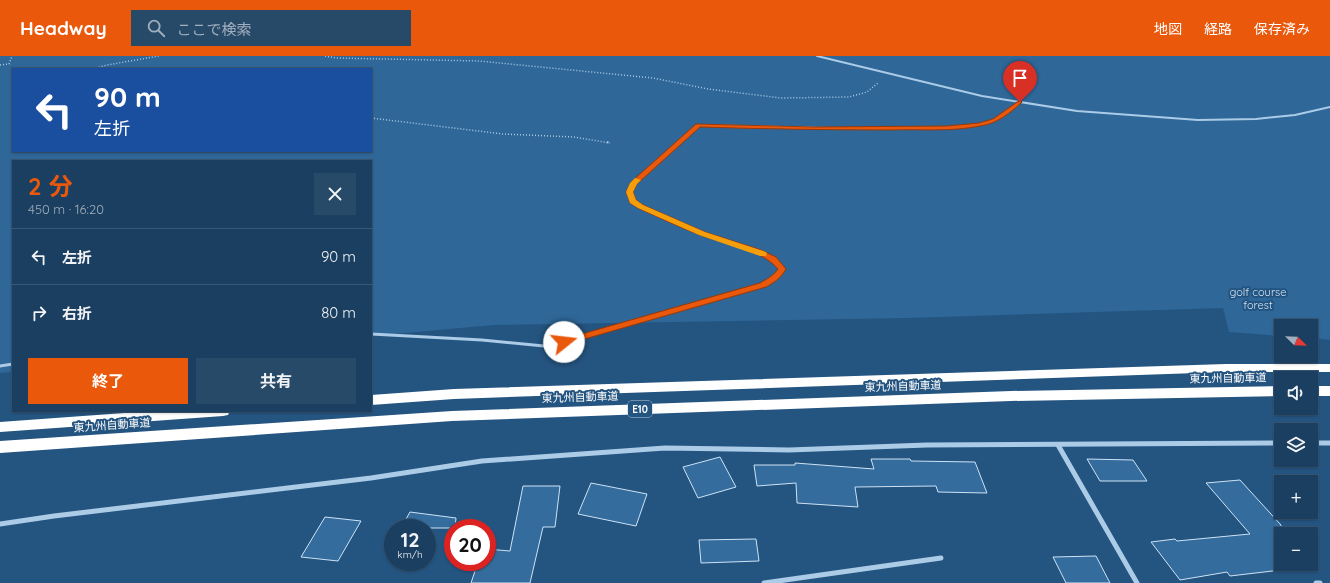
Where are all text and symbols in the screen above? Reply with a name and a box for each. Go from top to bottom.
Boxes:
search box [131,10,411,46]
text: Headway [20,16,107,40]
icon: search [145,17,167,39]
text: ここで検索 [177,20,252,39]
text: 地図 [1154,20,1182,38]
text: 経路 [1204,20,1232,38]
text: 保存済み [1254,20,1310,38]
pin [1003,61,1037,102]
icon: arrive [1009,67,1031,89]
text: 90 m [94,79,161,114]
icon: left [28,84,80,136]
text: 左折 [94,117,130,140]
text: 2 分 [28,171,72,201]
button: close [314,173,356,215]
text: 450 m · 16:20 [28,201,104,217]
icon: left [28,246,50,268]
text: 90 m [321,247,356,266]
text: 左折 [62,248,92,267]
park label: golf course forest [1230,285,1287,312]
icon: right [28,302,50,324]
text: 80 m [321,303,356,322]
text: 右折 [62,304,92,323]
north arrow [1274,319,1318,363]
map controls [1274,319,1318,571]
position arrow [543,321,585,363]
button: 終了 [28,358,188,404]
button: 共有 [196,358,356,404]
street label: 東九州自動車道 [1189,370,1267,386]
button: sound [1274,371,1318,415]
street label: 東九州自動車道 [864,378,942,394]
street label: 東九州自動車道 [541,389,619,405]
road number: E10 [628,401,652,417]
street label: 東九州自動車道 [73,415,151,435]
button: layers [1274,423,1318,467]
button: + [1274,475,1318,519]
speed limit sign: 20 [444,519,496,571]
text: 12 [400,527,420,552]
button: − [1274,527,1318,571]
text: km/h [397,548,423,561]

